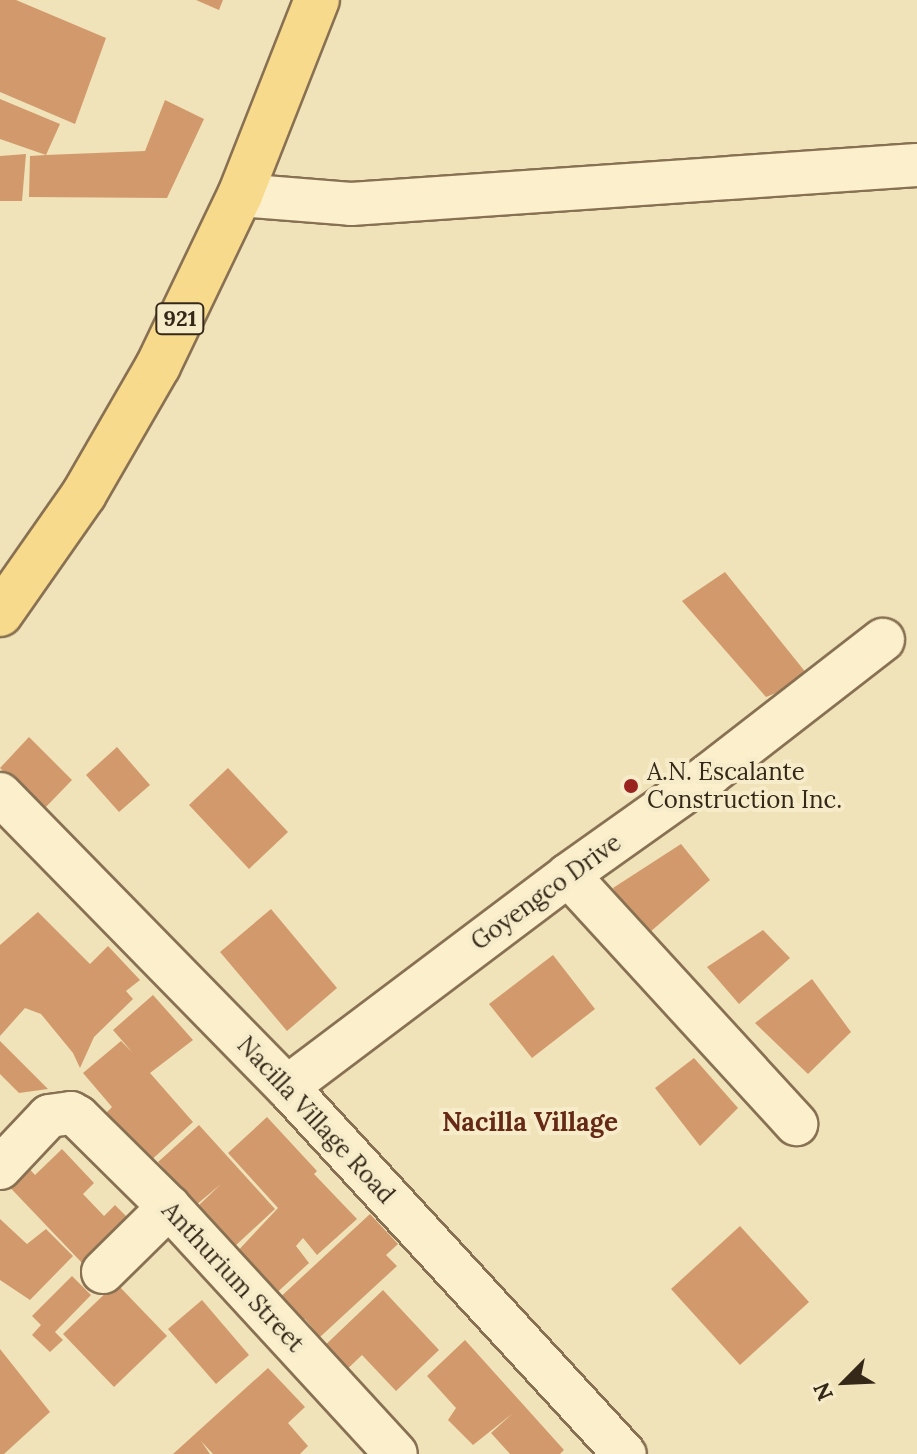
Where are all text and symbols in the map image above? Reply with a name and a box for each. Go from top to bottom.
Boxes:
road number: 921 [154,301,206,337]
place label: A.N. Escalante Construction Inc. [647,758,842,814]
marker: A.N. Escalante Construction Inc. [622,777,640,795]
street label: Goyengco Drive [465,828,627,956]
street label: Nacilla Village Road [231,1031,401,1209]
district label: Nacilla Village [442,1106,618,1138]
street label: Anthurium Street [156,1196,310,1358]
north arrow [805,1342,885,1422]
text: N [807,1378,839,1405]

